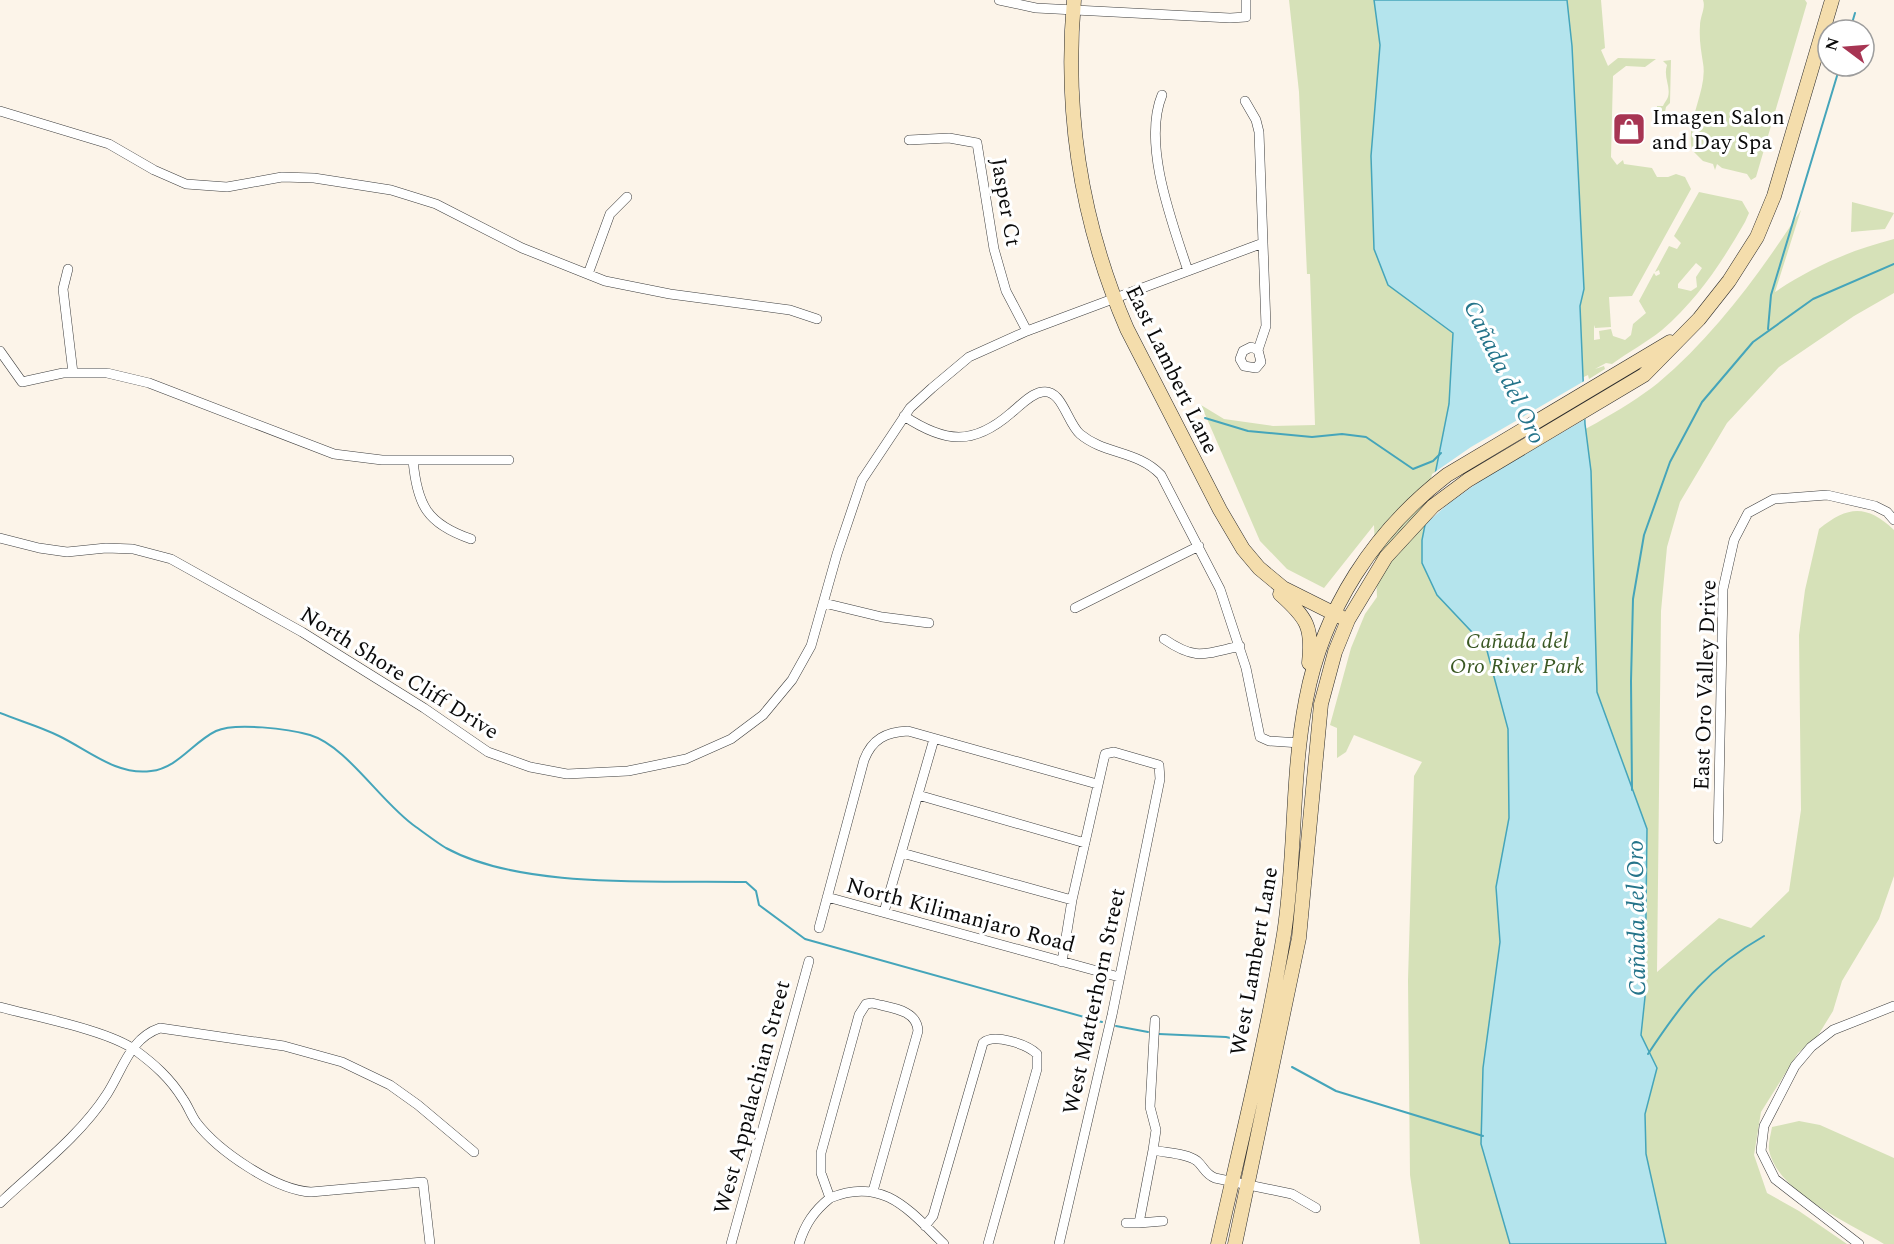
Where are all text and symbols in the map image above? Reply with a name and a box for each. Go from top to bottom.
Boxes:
north arrow [1816,18,1876,78]
text: N [1819,35,1846,54]
place label: Imagen Salon and Day Spa [1652,101,1785,159]
shop icon: Imagen Salon and Day Spa [1611,111,1647,147]
street label: Jasper Ct [982,155,1030,249]
street label: East Lambert Lane [1116,280,1227,460]
water label: Cañada del Oro [1454,294,1555,451]
street label: East Oro Valley Drive [1685,579,1726,791]
street label: North Shore Cliff Drive [293,599,505,748]
park label: Cañada del Oro River Park [1450,625,1584,683]
water label: Cañada del Oro [1618,840,1656,996]
street label: West Lambert Lane [1222,864,1287,1058]
street label: North Kilimanjaro Road [842,869,1079,962]
street label: West Matterhorn Street [1054,885,1135,1118]
street label: West Appalachian Street [705,977,800,1218]

